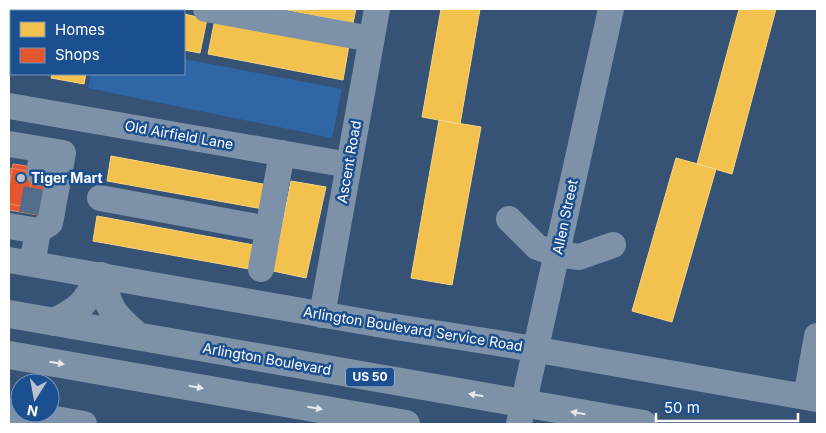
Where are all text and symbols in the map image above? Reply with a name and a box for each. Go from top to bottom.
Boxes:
legend [10,10,185,75]
text: Homes [55,20,105,39]
text: Shops [55,45,100,64]
street label: Old Airfield Lane [123,117,235,152]
street label: Ascent Road [333,119,364,205]
place label: Tiger Mart [31,169,103,186]
marker: Tiger Mart [15,172,27,184]
street label: Allen Street [548,177,581,256]
street label: Arlington Boulevard Service Road [302,303,524,354]
street label: Arlington Boulevard [201,339,333,378]
one-way arrow [49,360,65,368]
road number: US 50 [346,368,394,387]
north arrow [10,373,60,423]
one-way arrow [188,383,204,391]
scale bar [656,390,798,422]
one-way arrow [467,391,483,399]
text: 50 m [664,398,700,417]
text: N [26,402,39,421]
one-way arrow [308,404,323,412]
one-way arrow [569,408,585,416]

